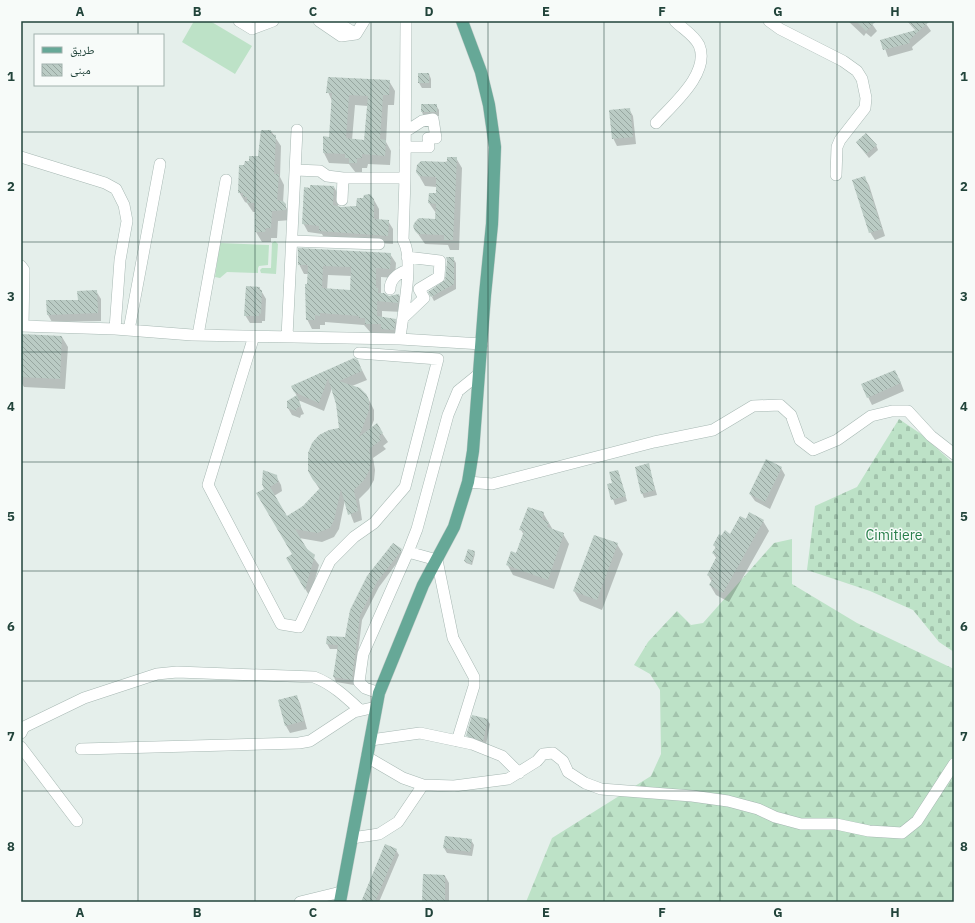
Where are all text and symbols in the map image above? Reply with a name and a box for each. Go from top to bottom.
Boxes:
text: A [76,3,85,20]
text: B [193,3,202,20]
text: C [309,3,318,20]
text: D [424,3,434,20]
text: E [542,3,550,20]
text: F [658,3,666,20]
text: G [773,3,783,20]
text: H [890,3,900,20]
legend [34,34,164,86]
text: طريق [70,42,95,57]
text: مبنى [70,62,91,77]
text: 1 [7,68,15,85]
text: 1 [960,68,968,85]
text: 2 [7,178,15,195]
text: 2 [960,178,968,195]
text: 3 [7,288,15,305]
text: 3 [960,288,968,305]
text: 4 [7,398,15,415]
text: 4 [960,398,968,415]
text: 5 [7,508,15,525]
text: 5 [960,508,968,525]
park label: Cimitiere [866,526,923,544]
text: 6 [7,618,15,635]
text: 6 [960,618,968,635]
text: 7 [7,728,15,745]
text: 7 [960,728,968,745]
text: 8 [7,838,15,855]
text: 8 [960,838,968,855]
text: A [76,904,85,921]
text: B [193,904,202,921]
text: C [309,904,318,921]
text: D [424,904,434,921]
text: E [542,904,550,921]
text: F [658,904,666,921]
text: G [773,904,783,921]
text: H [890,904,900,921]

